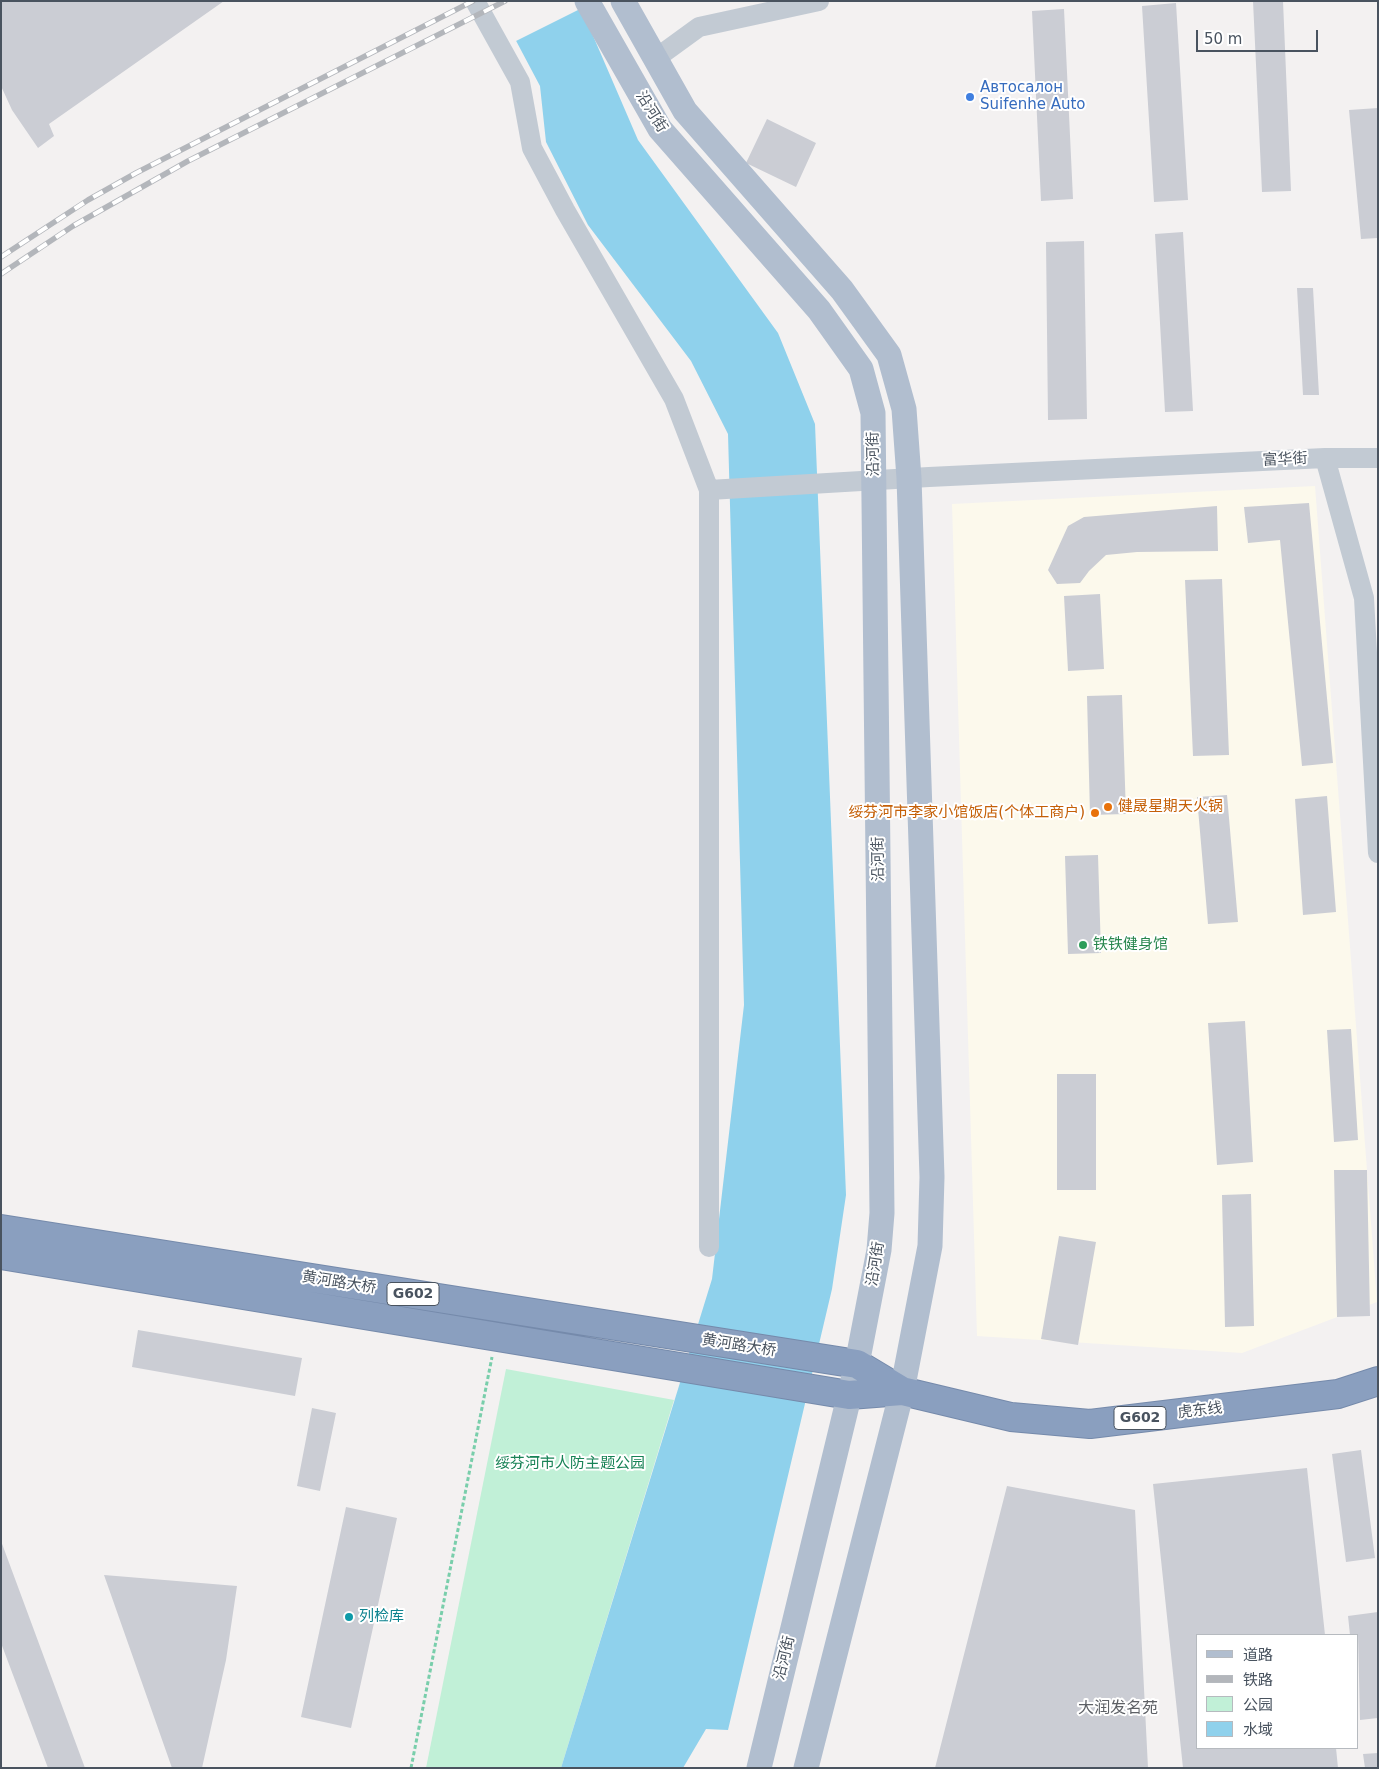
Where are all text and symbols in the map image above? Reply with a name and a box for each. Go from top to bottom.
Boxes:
scale bar [1199,20,1322,52]
text: 50 m [1204,30,1242,48]
place label: Автосалон Suifenhe Auto [980,79,1086,114]
street label: 沿河街 [631,88,671,136]
marker: Автосалон Suifenhe Auto [964,91,976,103]
street label: 沿河街 [865,431,883,477]
street label: 富华街 [1262,450,1308,470]
place label: 健晟星期天火锅 [1118,798,1223,816]
marker: 健晟星期天火锅 [1102,801,1114,813]
place label: 绥芬河市李家小馆饭店(个体工商户) [848,804,1085,822]
marker: 绥芬河市李家小馆饭店(个体工商户) [1089,807,1101,819]
street label: 沿河街 [870,836,888,882]
place label: 铁铁健身馆 [1093,936,1168,954]
marker: 铁铁健身馆 [1077,939,1089,951]
street label: 沿河街 [864,1240,888,1288]
street label: 黄河路大桥 [301,1268,377,1298]
road number: G602 [387,1282,439,1306]
street label: 黄河路大桥 [701,1331,777,1361]
street label: 虎东线 [1177,1399,1223,1423]
road number: G602 [1114,1406,1166,1430]
park label: 绥芬河市人防主题公园 [495,1455,645,1473]
place label: 列检库 [359,1608,404,1626]
marker: 列检库 [343,1611,355,1623]
street label: 沿河街 [771,1634,799,1682]
legend [1196,1634,1359,1749]
text: 道路 [1243,1646,1273,1664]
text: 铁路 [1243,1671,1273,1689]
text: 公园 [1243,1696,1273,1714]
district label: 大润发名苑 [1078,1699,1158,1719]
text: 水域 [1243,1721,1273,1739]

